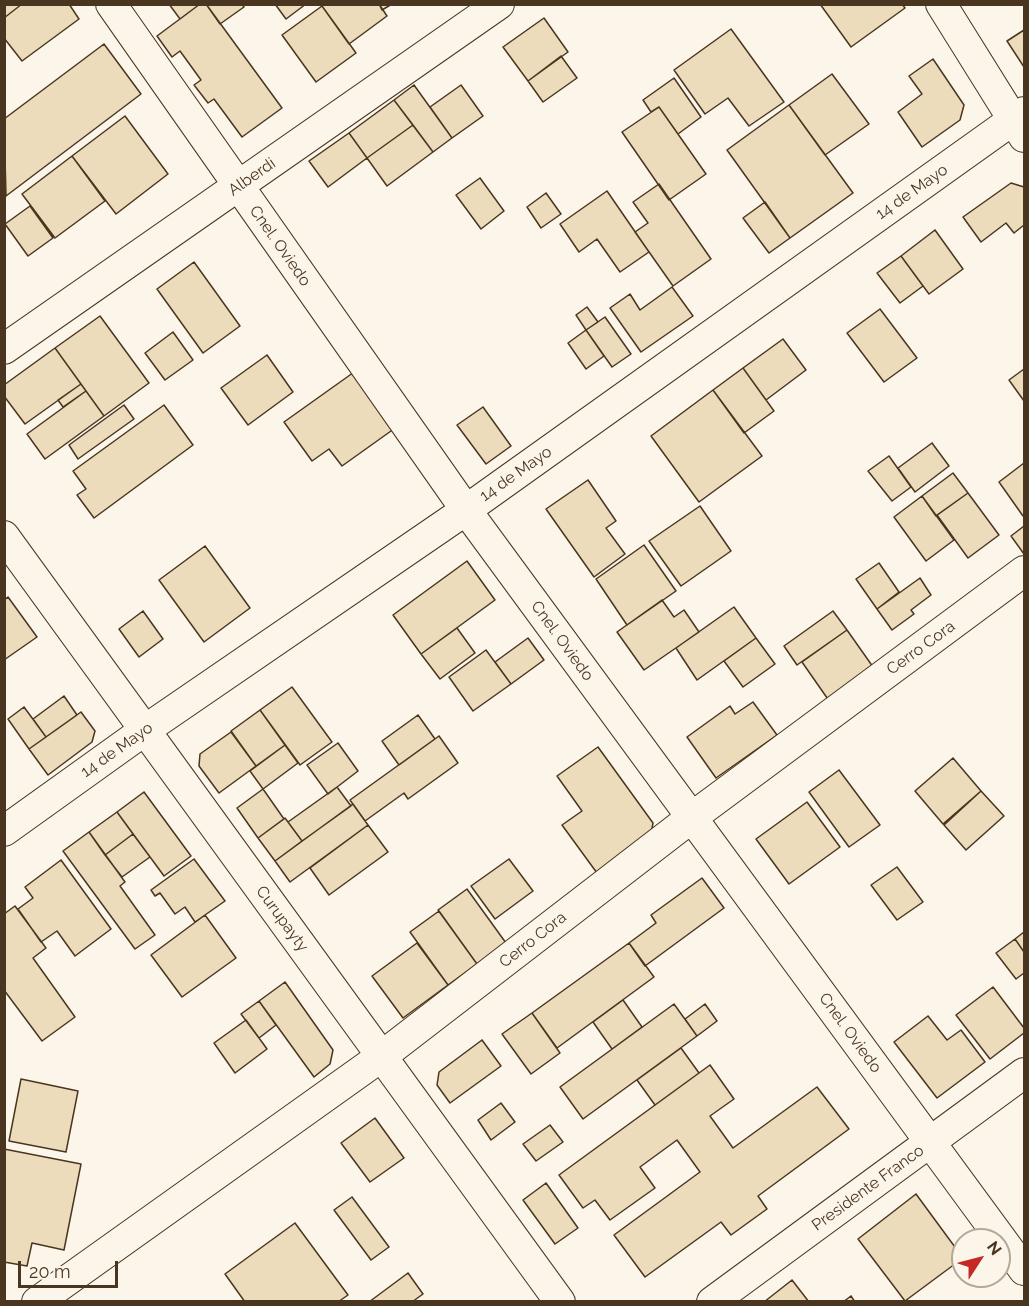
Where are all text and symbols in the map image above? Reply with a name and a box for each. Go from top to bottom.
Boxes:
street label: Alberdi [225,154,279,200]
street label: 14 de Mayo [872,160,952,224]
street label: Cnel. Oviedo [245,202,315,290]
street label: 14 de Mayo [476,442,556,506]
street label: Cnel. Oviedo [527,597,597,685]
street label: Cerro Cora [883,617,959,679]
street label: 14 de Mayo [77,718,157,782]
street label: Curupayty [252,882,312,956]
street label: Cerro Cora [496,908,570,972]
street label: Cnel. Oviedo [815,989,885,1077]
street label: Presidente Franco [808,1141,928,1235]
north arrow [951,1228,1011,1288]
text: N [983,1238,1006,1259]
scale bar [21,1249,122,1287]
text: 20 m [29,1261,71,1282]

